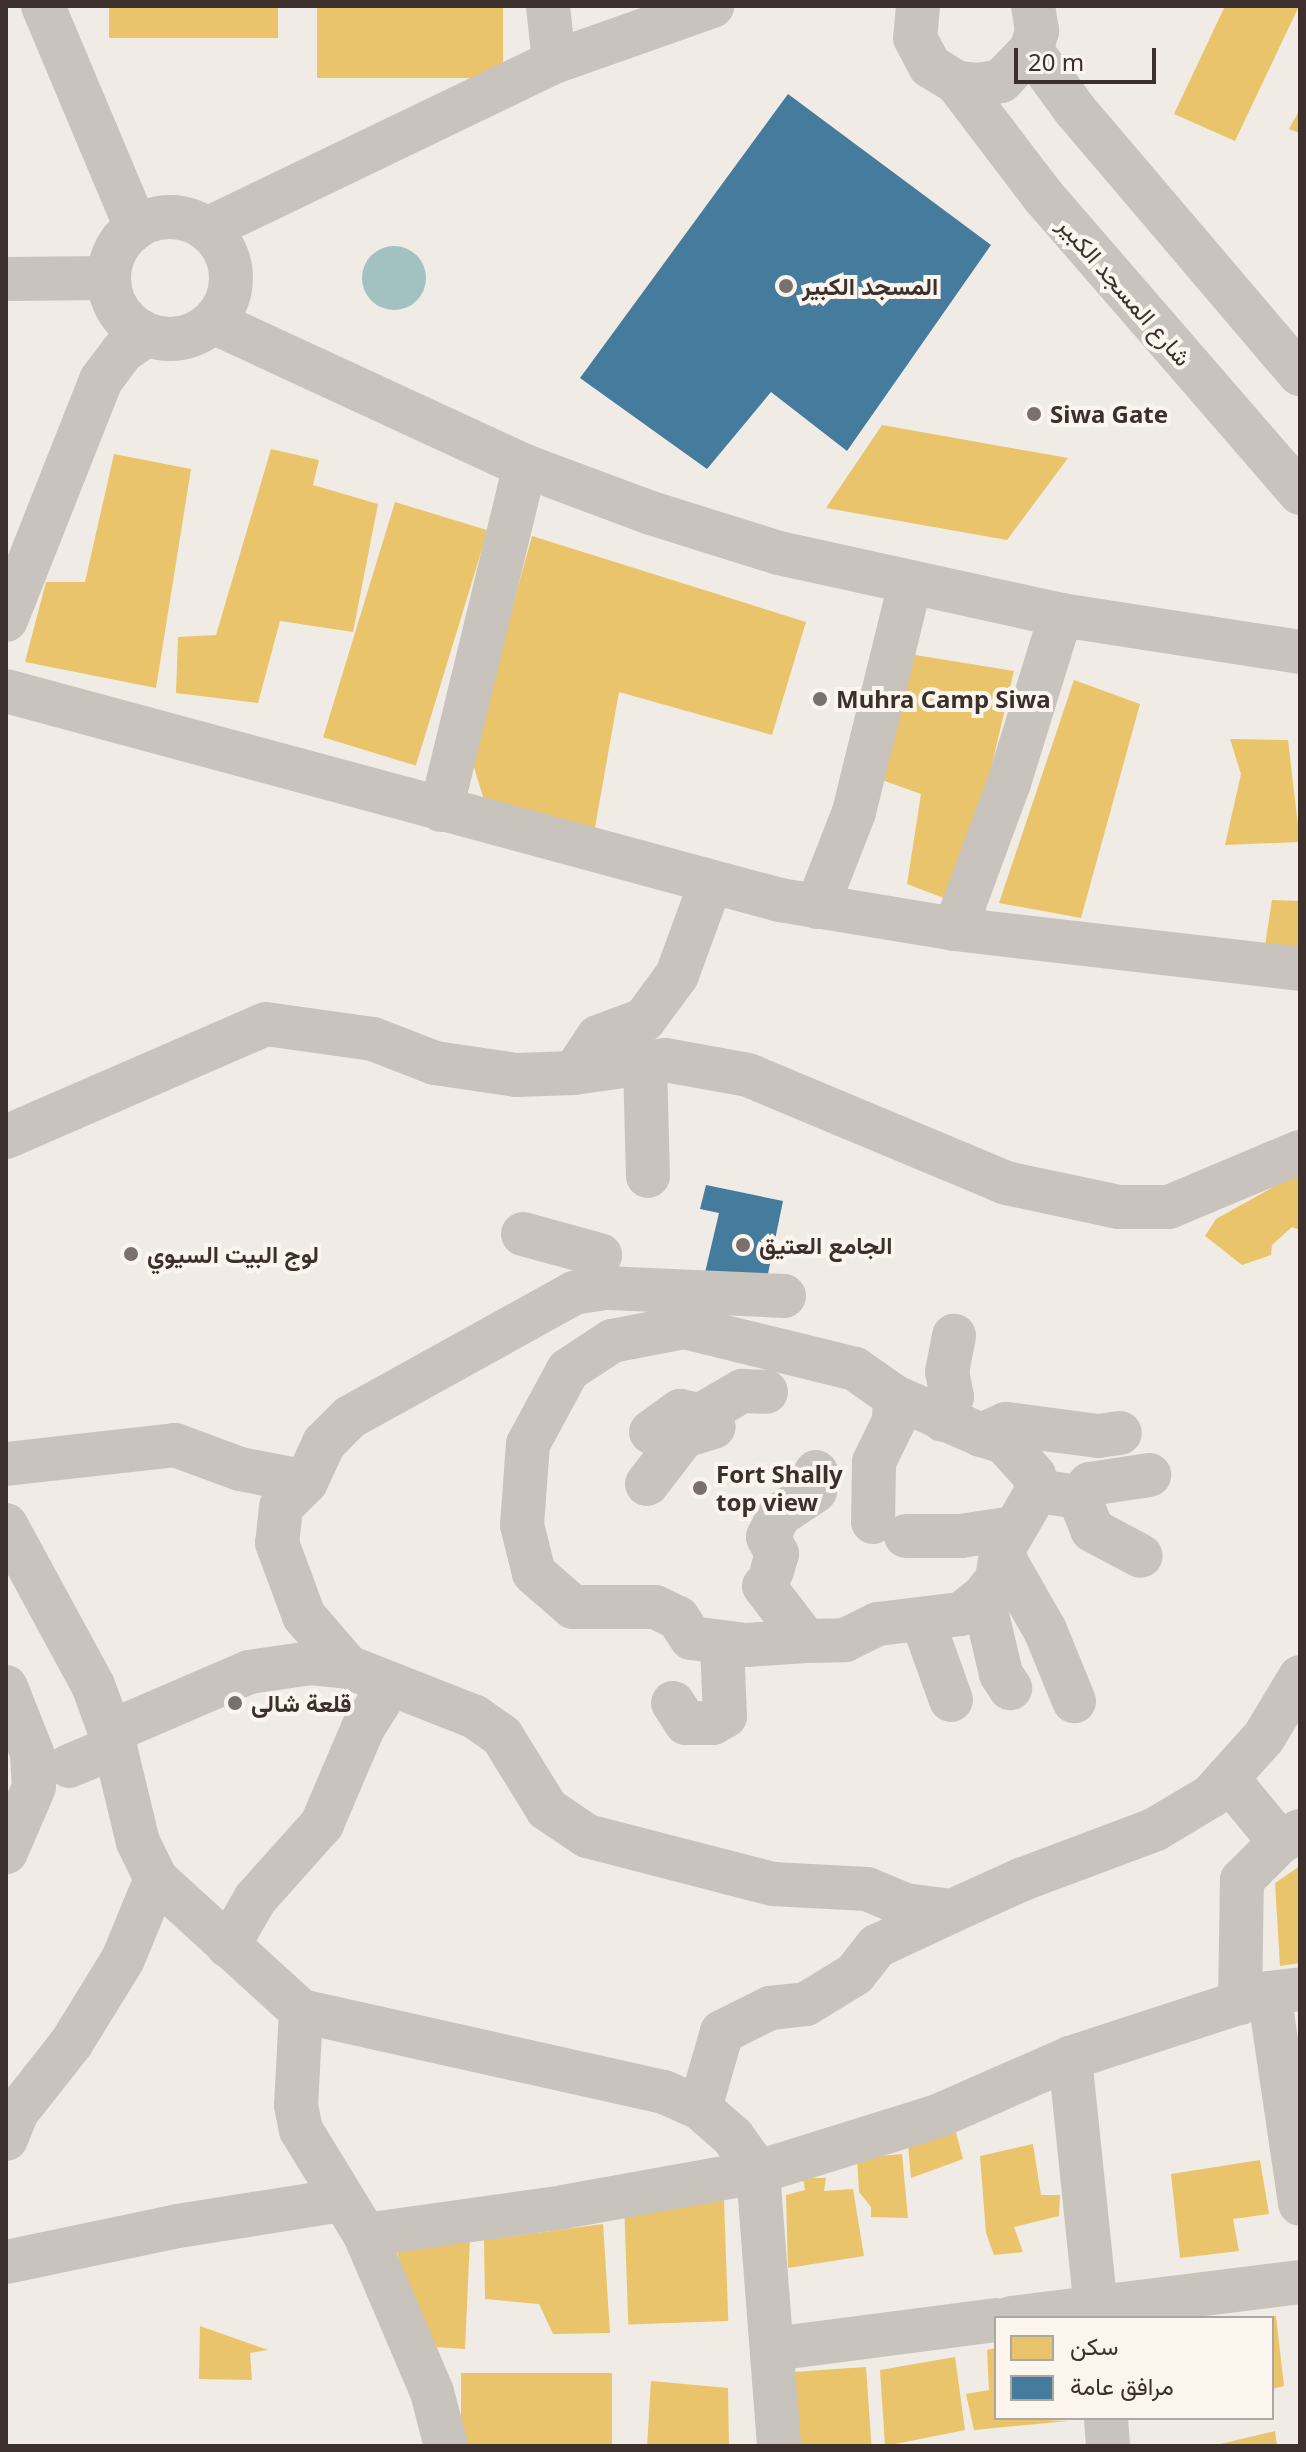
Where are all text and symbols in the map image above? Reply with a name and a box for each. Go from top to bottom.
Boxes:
scale bar [1018,32,1160,82]
text: 20 m [1028,45,1084,78]
street label: شارع المسجد الكبير [1052,211,1198,371]
place label: المسجد الكبير [802,272,938,300]
marker: المسجد الكبير [777,277,795,295]
place label: Siwa Gate [1050,400,1168,428]
marker: Siwa Gate [1025,405,1043,423]
place label: Muhra Camp Siwa [836,685,1051,713]
marker: Muhra Camp Siwa [811,690,829,708]
place label: الجامع العتيق [759,1231,893,1259]
marker: الجامع العتيق [734,1236,752,1254]
place label: لوج البيت السيوي [147,1240,319,1268]
marker: لوج البيت السيوي [122,1245,140,1263]
place label: Fort Shally top view [716,1460,843,1516]
marker: Fort Shally top view [691,1479,709,1497]
place label: قلعة شالى [251,1689,351,1717]
marker: قلعة شالى [226,1694,244,1712]
legend [994,2316,1274,2420]
text: سكن [1070,2329,1119,2362]
text: مرافق عامة [1070,2369,1174,2402]

